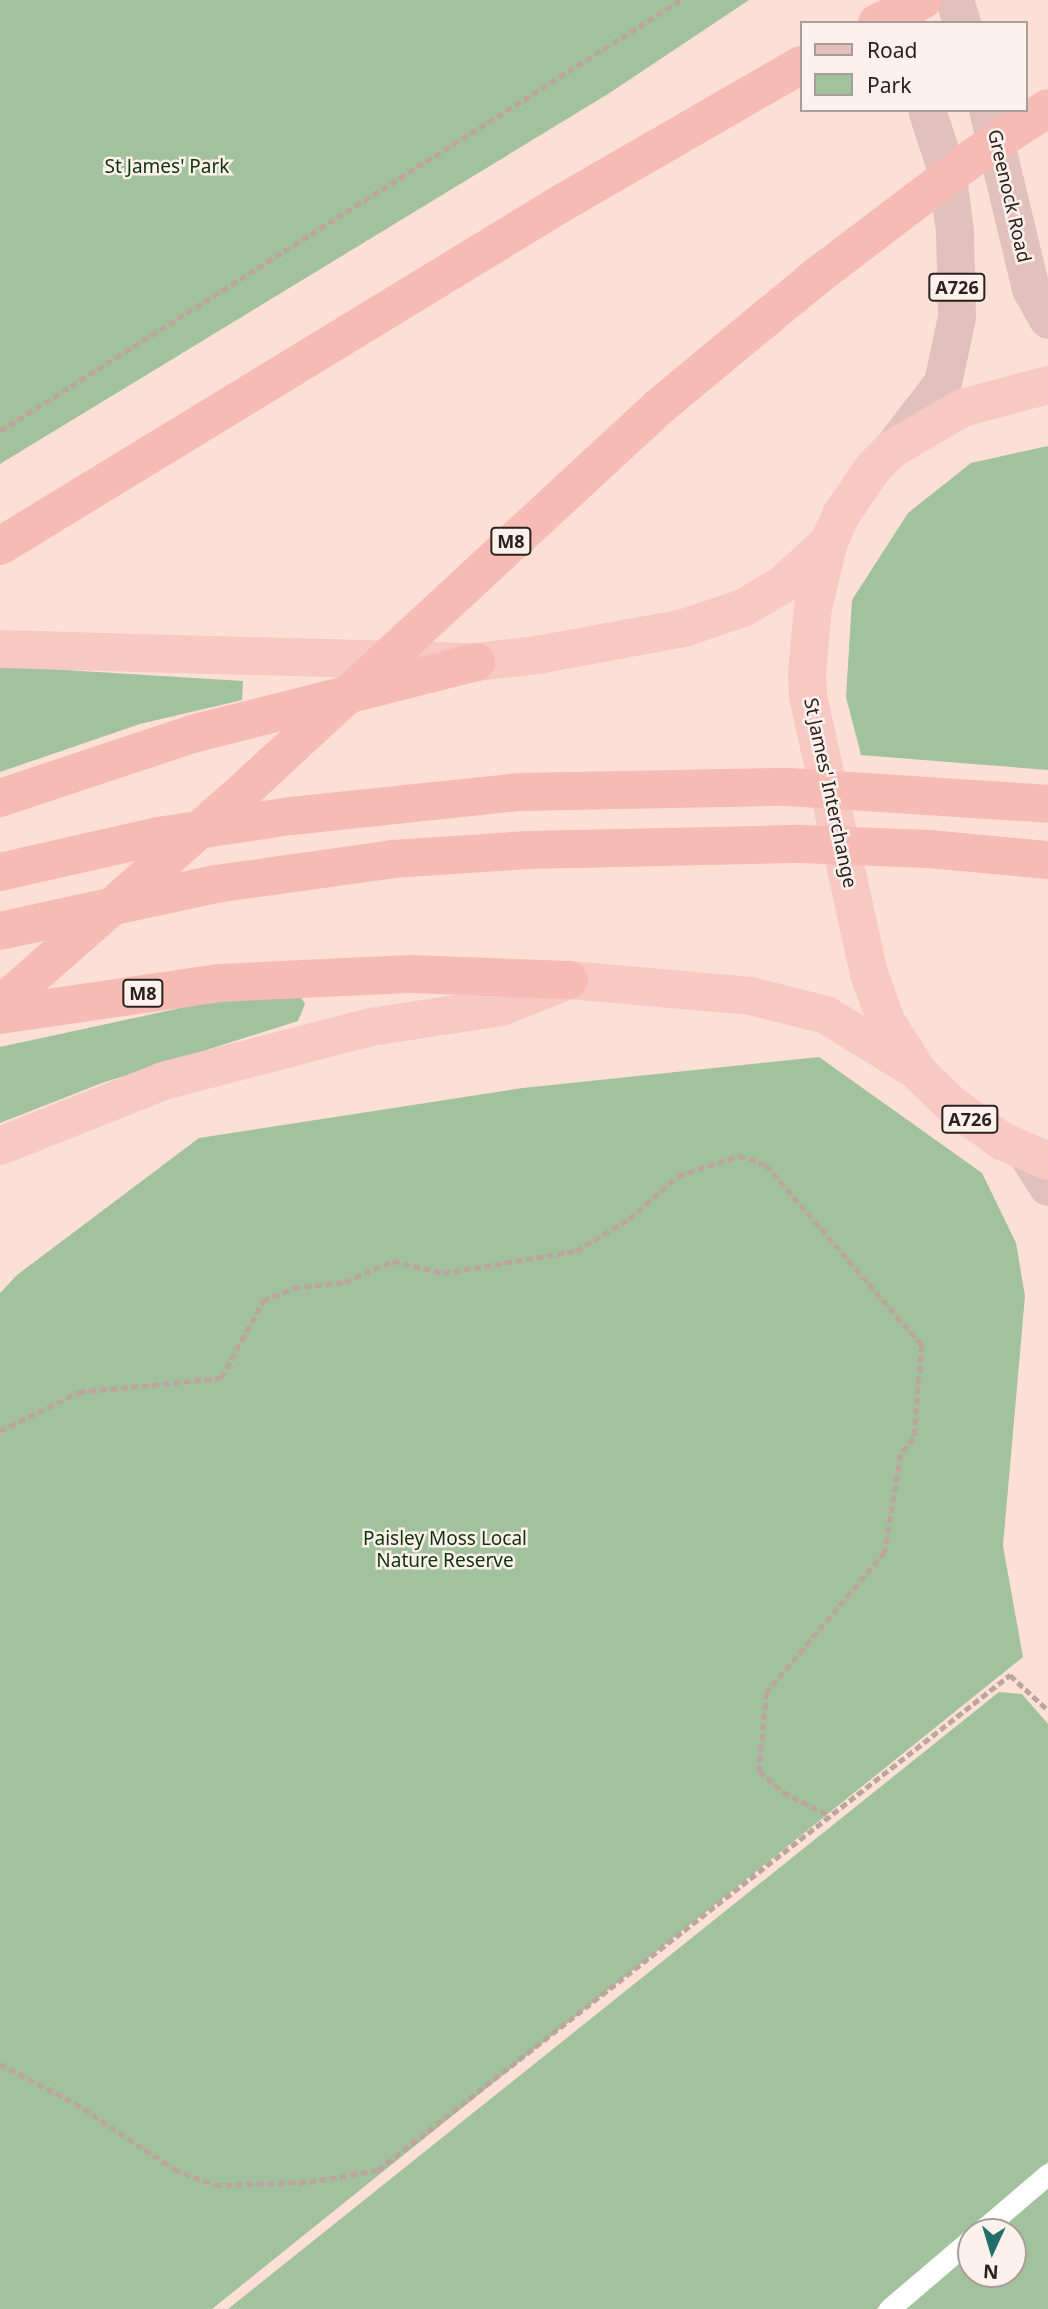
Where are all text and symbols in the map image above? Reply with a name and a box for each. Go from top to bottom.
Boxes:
legend [800,21,1027,112]
text: Road [867,36,917,64]
text: Park [867,71,911,99]
street label: Greenock Road [983,127,1035,265]
park label: St James' Park [104,156,230,178]
road number: A726 [927,272,987,302]
road number: M8 [490,526,532,556]
street label: St James' Interchange [799,696,861,890]
road number: M8 [122,978,164,1008]
road number: A726 [940,1104,1000,1134]
park label: Paisley Moss Local Nature Reserve [363,1528,527,1572]
north arrow [957,2218,1027,2288]
text: N [982,2258,999,2285]

